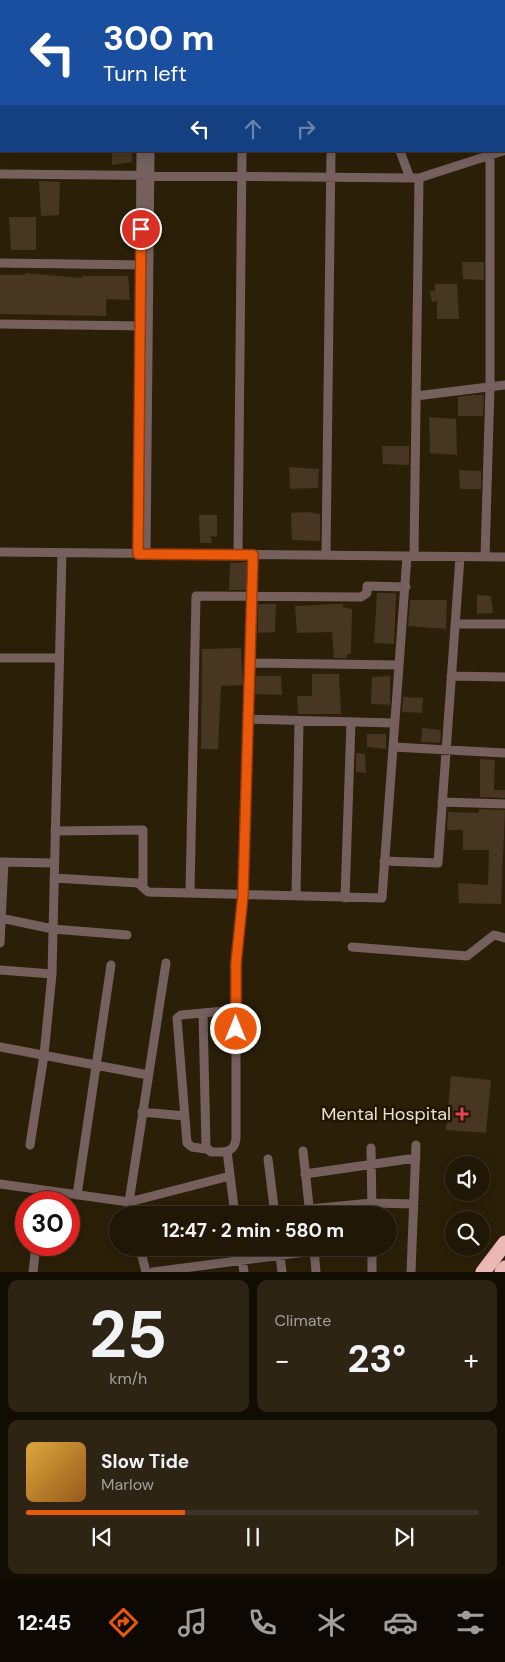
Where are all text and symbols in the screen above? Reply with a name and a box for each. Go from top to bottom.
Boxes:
text: 300 m [103,15,215,61]
icon: left [20,20,85,85]
text: Turn left [103,59,187,88]
icon: left [186,115,214,143]
icon: ahead [239,115,267,143]
icon: right [292,115,320,143]
pin [120,208,162,250]
icon: arrive [127,215,155,243]
position arrow [209,1002,261,1054]
place label: Mental Hospital [321,1102,451,1126]
marker: Mental Hospital [455,1107,469,1121]
map controls [445,1156,490,1256]
button: sound [445,1156,490,1201]
speed limit sign: 30 [15,1191,80,1256]
button: search [445,1211,490,1256]
text: 12:47 · 2 min · 580 m [162,1218,344,1243]
text: 25 [89,1293,167,1377]
text: Climate [275,1310,331,1331]
text: 23° [347,1334,406,1384]
text: − [275,1342,290,1379]
text: + [464,1342,479,1379]
text: km/h [109,1368,147,1389]
text: Slow Tide [101,1449,189,1474]
text: Marlow [101,1474,154,1495]
icon: previous [88,1523,116,1551]
icon: pause [239,1523,267,1551]
icon: next [390,1523,418,1551]
icon: directions [106,1605,141,1640]
icon: music [175,1605,210,1640]
icon: phone [245,1605,280,1640]
icon: climate [314,1605,349,1640]
icon: car [383,1605,418,1640]
icon: filters [453,1605,488,1640]
text: 12:45 [17,1608,71,1637]

